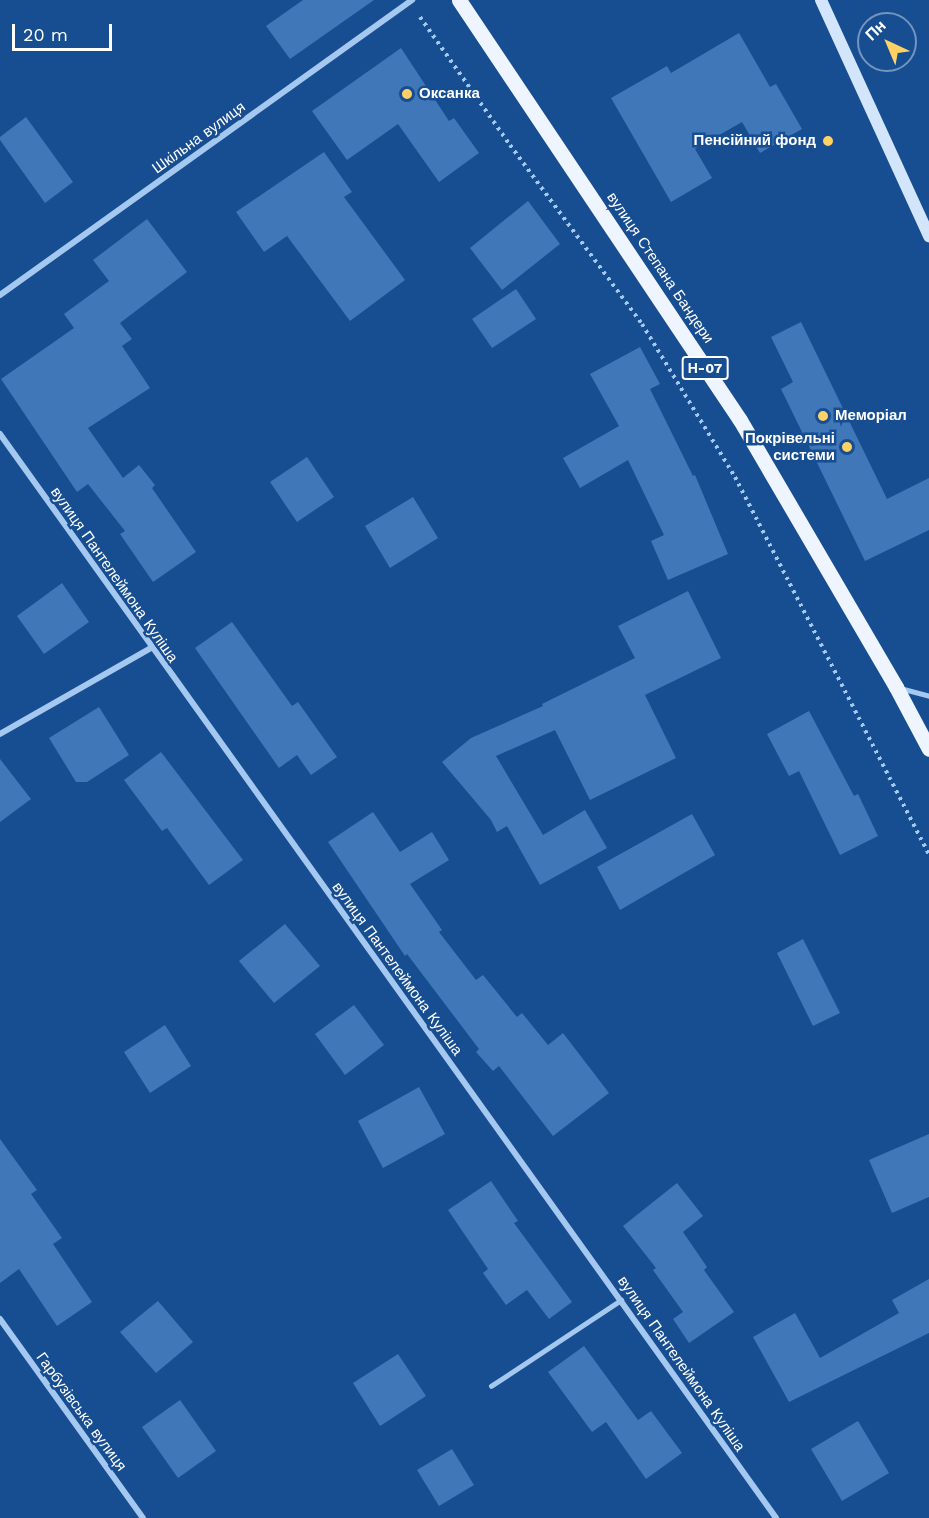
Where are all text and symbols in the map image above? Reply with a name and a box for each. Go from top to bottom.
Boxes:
scale bar [15,12,116,50]
north arrow [857,12,917,72]
text: Пн [861,16,890,44]
text: 20 m [23,24,68,45]
place label: Оксанка [419,85,480,103]
marker: Оксанка [400,87,414,101]
street label: Шкільна вулиця [149,98,249,178]
place label: Пенсійний фонд [694,132,816,150]
marker: Пенсійний фонд [821,134,835,148]
street label: вулиця Степана Бандери [603,189,717,347]
road number: Н-07 [681,357,729,379]
place label: Меморіал [835,407,907,425]
marker: Меморіал [816,409,830,423]
place label: Покрівельні системи [745,429,835,464]
marker: Покрівельні системи [840,440,854,454]
street label: вулиця Пантелеймона Куліша [46,484,182,666]
street label: вулиця Пантелеймона Куліша [328,879,466,1059]
street label: вулиця Пантелеймона Куліша [613,1273,749,1455]
street label: Гарбузівська вулиця [32,1349,130,1475]

